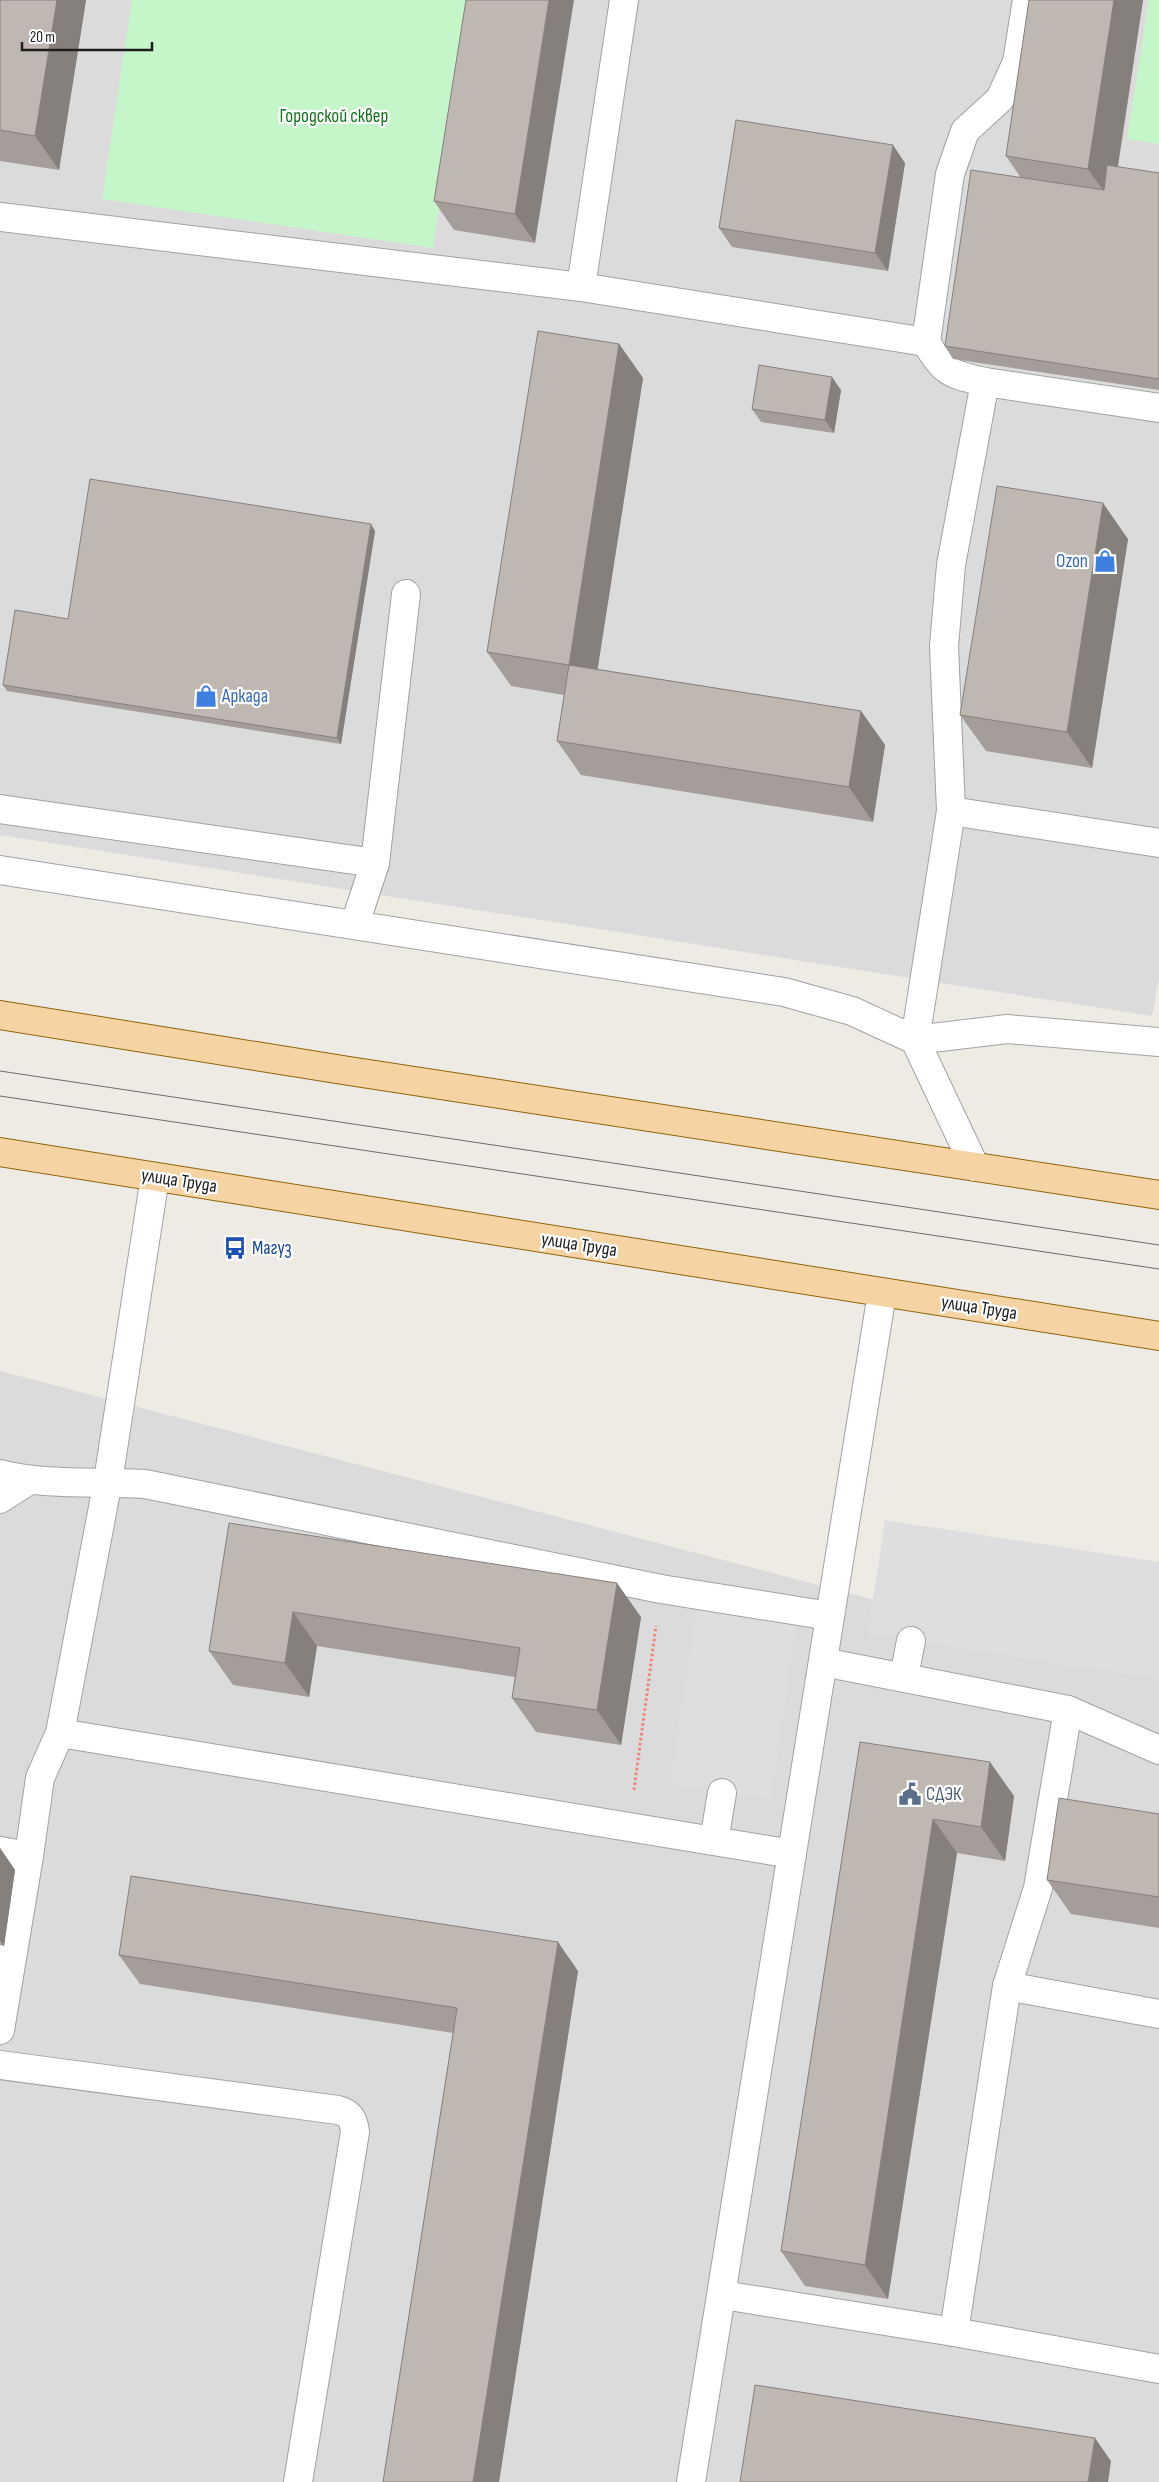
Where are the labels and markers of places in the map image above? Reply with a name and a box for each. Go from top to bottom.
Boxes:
shop icon: Ozon [1092,548,1118,574]
place label: Ozon [1056,550,1088,573]
shop icon: Аркада [193,683,219,709]
place label: Аркада [221,685,268,708]
bus stop icon: Магуз [222,1235,248,1261]
place label: Магуз [252,1237,292,1260]
public building icon: СДЭК [897,1781,923,1807]
place label: СДЭК [926,1783,962,1806]

